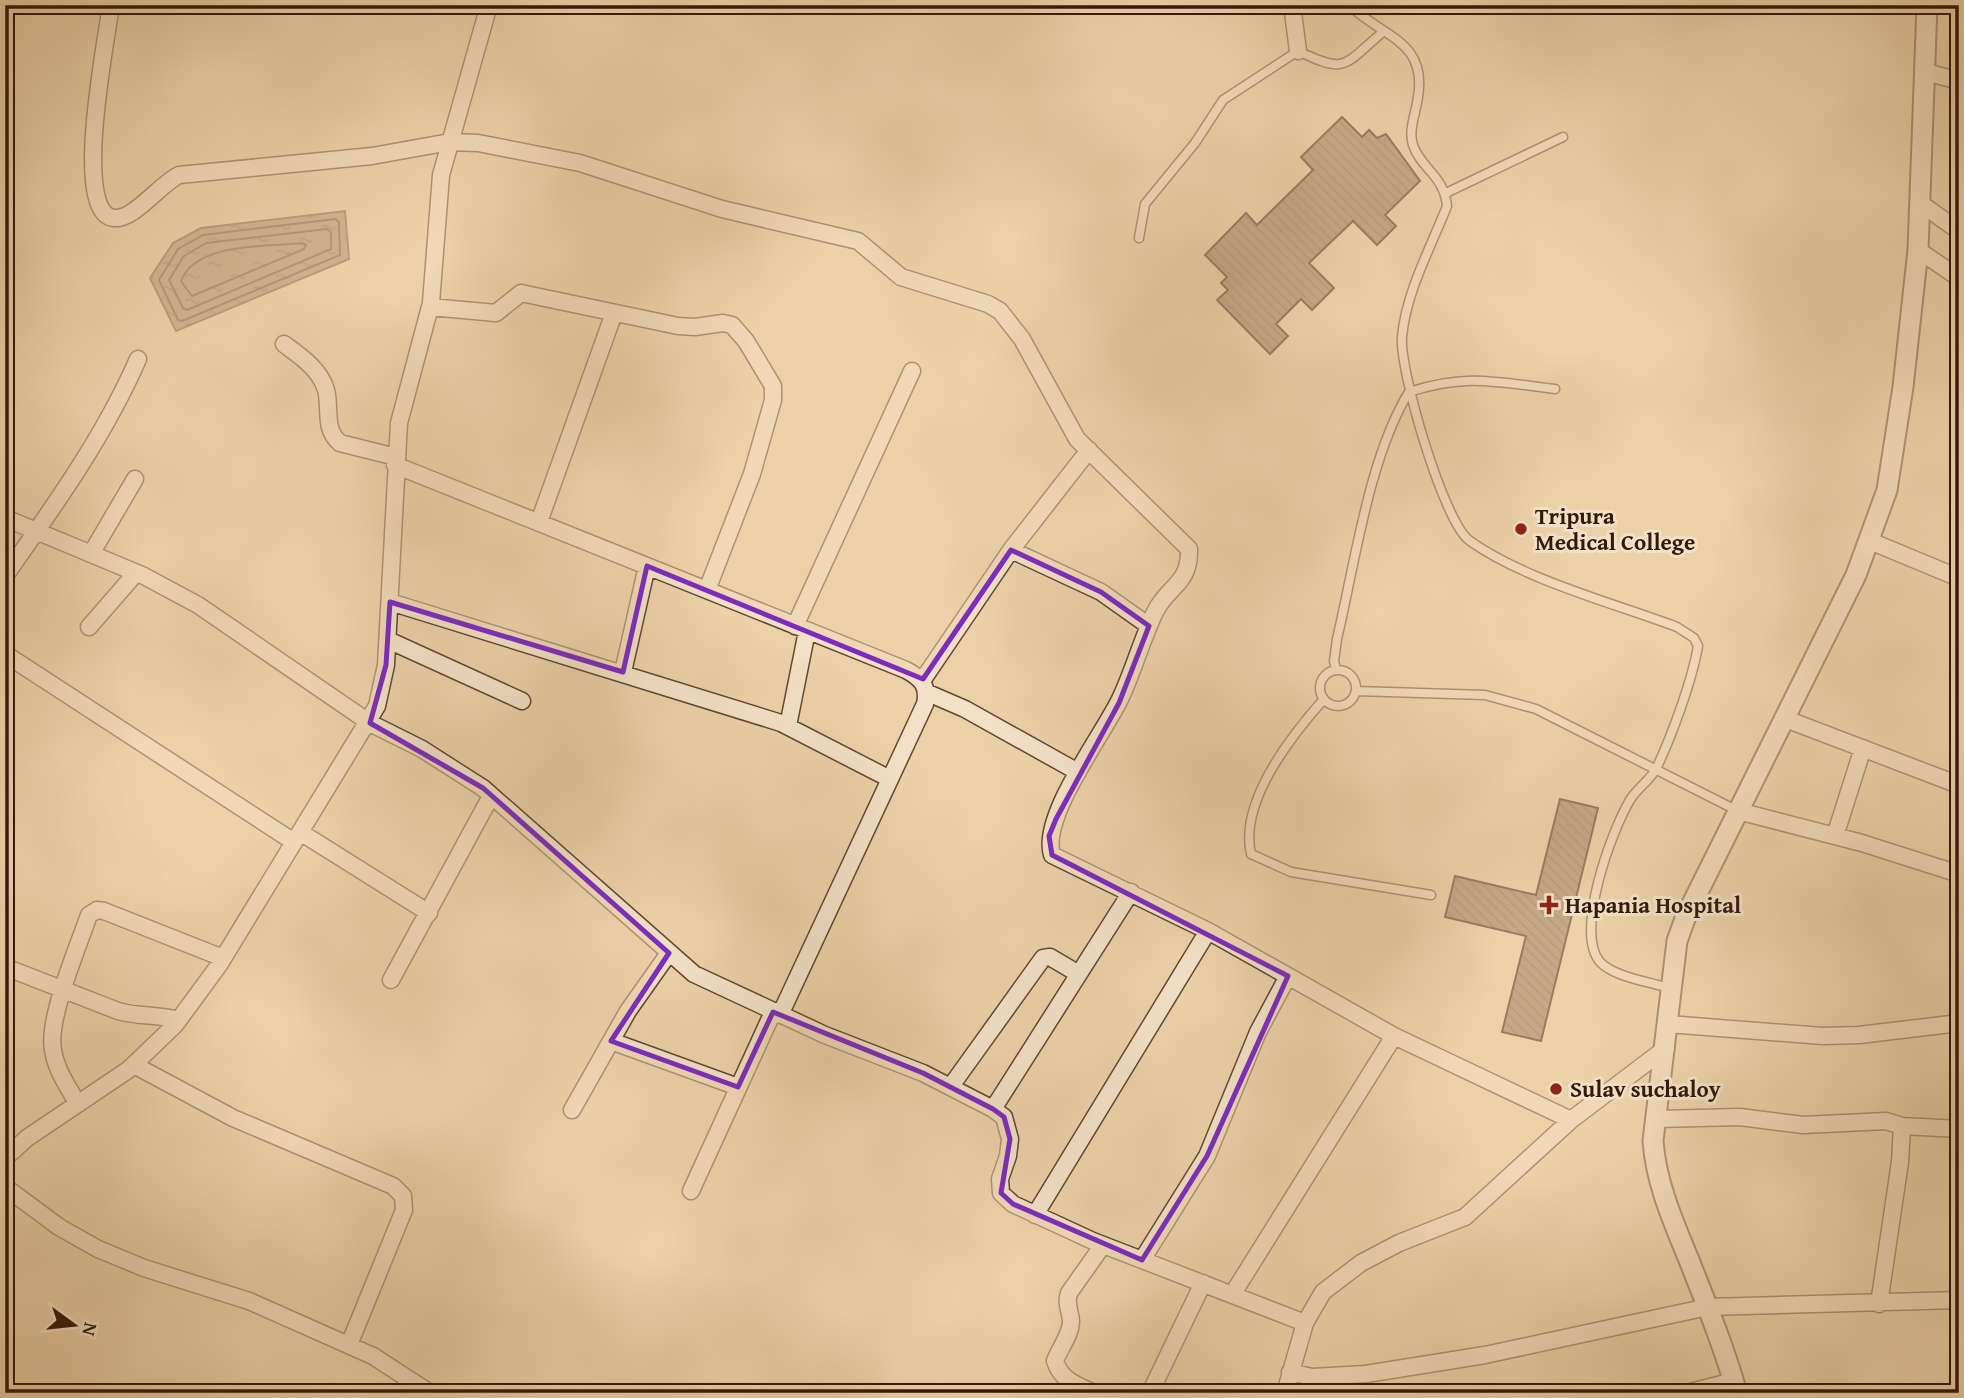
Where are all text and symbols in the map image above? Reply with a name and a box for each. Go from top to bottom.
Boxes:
place label: Tripura Medical College [1535,499,1695,558]
marker: Tripura Medical College [1513,521,1529,537]
place label: Hapania Hospital [1565,888,1741,921]
marker: Hapania Hospital [1539,895,1559,915]
place label: Sulav suchaloy [1570,1072,1721,1105]
marker: Sulav suchaloy [1548,1081,1564,1097]
north arrow [38,1290,108,1360]
text: N [75,1320,106,1339]

